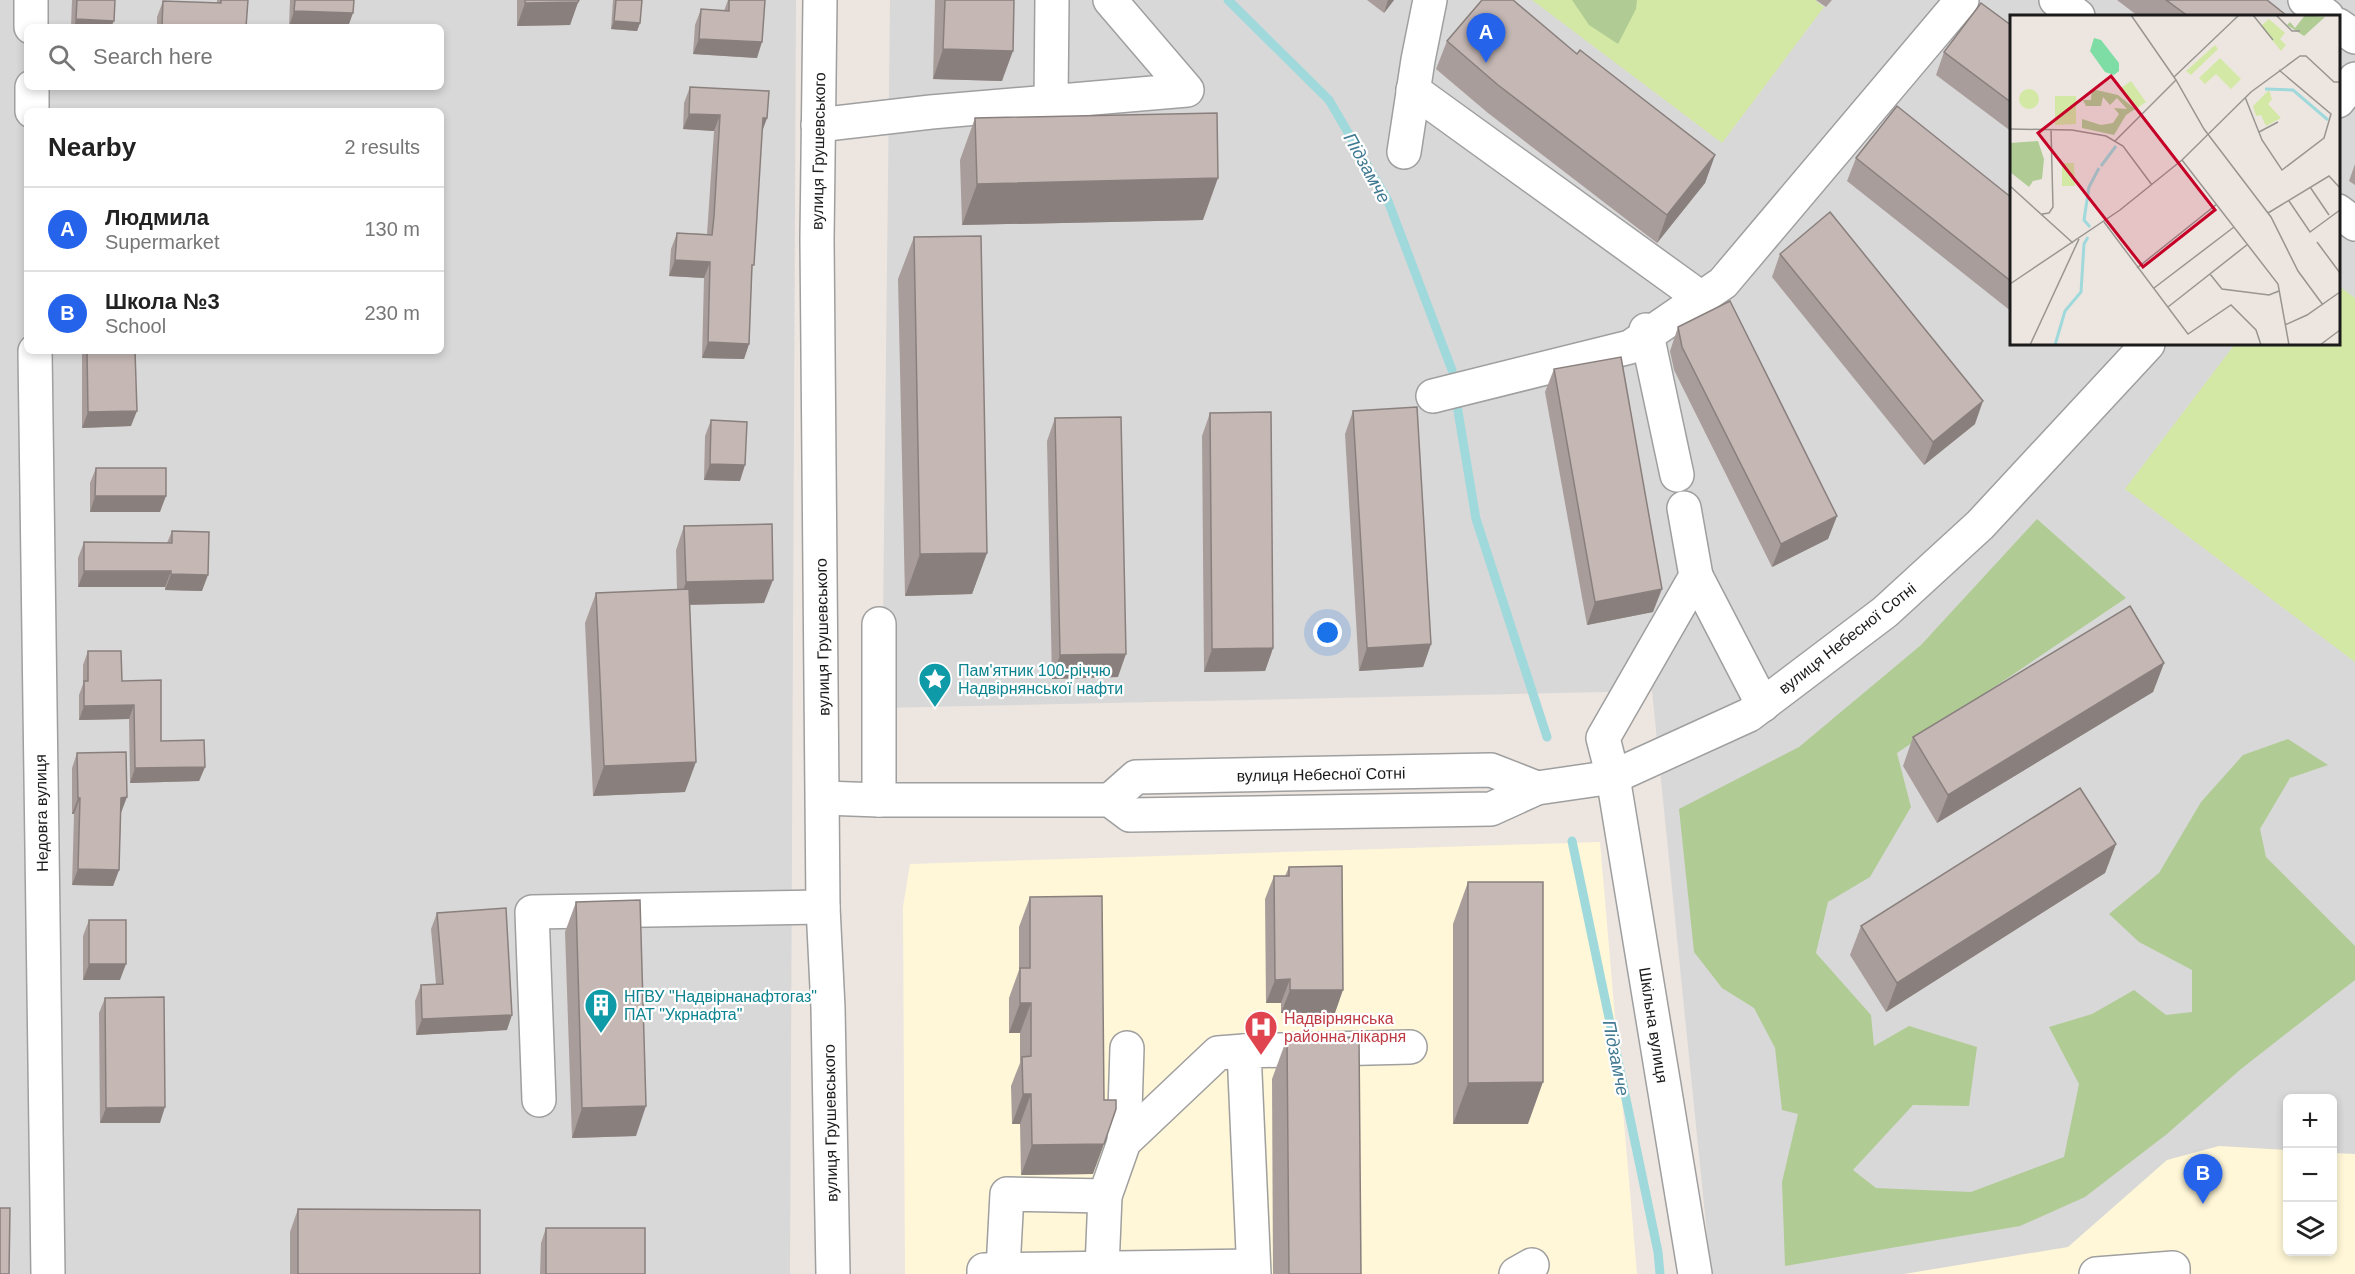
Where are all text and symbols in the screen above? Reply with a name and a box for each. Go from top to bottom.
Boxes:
pin: A [1466,14,1506,63]
inset map [2010,15,2340,345]
search box [24,24,444,90]
icon: search [45,41,78,74]
text: Search here [93,44,213,69]
street label: вулиця Грушевського [809,72,828,230]
water label: Підзамче [1340,130,1394,206]
text: Nearby [48,132,136,162]
text: 2 results [344,136,420,158]
text: Людмила [105,205,209,230]
text: A [60,218,75,240]
text: 130 m [364,218,420,240]
text: Supermarket [105,231,220,253]
text: Школа №3 [105,289,220,314]
text: B [60,302,75,324]
text: 230 m [364,302,420,324]
text: School [105,315,166,337]
street label: вулиця Грушевського [813,558,832,716]
street label: вулиця Небесної Сотні [1776,580,1919,697]
your location [1313,618,1342,647]
place icon: Пам'ятник 100-річчю Надвірнянської нафти [917,661,953,708]
place label: Пам'ятник 100-річчю Надвірнянської нафти [958,662,1123,697]
street label: Недовга вулиця [32,754,51,872]
street label: вулиця Небесної Сотні [1236,765,1406,784]
street label: Шкільна вулиця [1636,966,1671,1084]
building icon: НГВУ "Надвірнанафтогаз" ПАТ "Укрнафта" [583,987,619,1034]
place label: НГВУ "Надвірнанафтогаз" ПАТ "Укрнафта" [624,988,817,1023]
hospital icon: Надвірнянська районна лікарня [1243,1009,1279,1056]
place label: Надвірнянська районна лікарня [1284,1010,1406,1045]
water label: Підзамче [1599,1018,1633,1098]
street label: вулиця Грушевського [821,1044,840,1202]
map controls [2283,1094,2337,1256]
button: + [2283,1094,2337,1148]
button: − [2283,1148,2337,1202]
pin: B [2184,1154,2222,1204]
button: layers [2283,1202,2337,1256]

